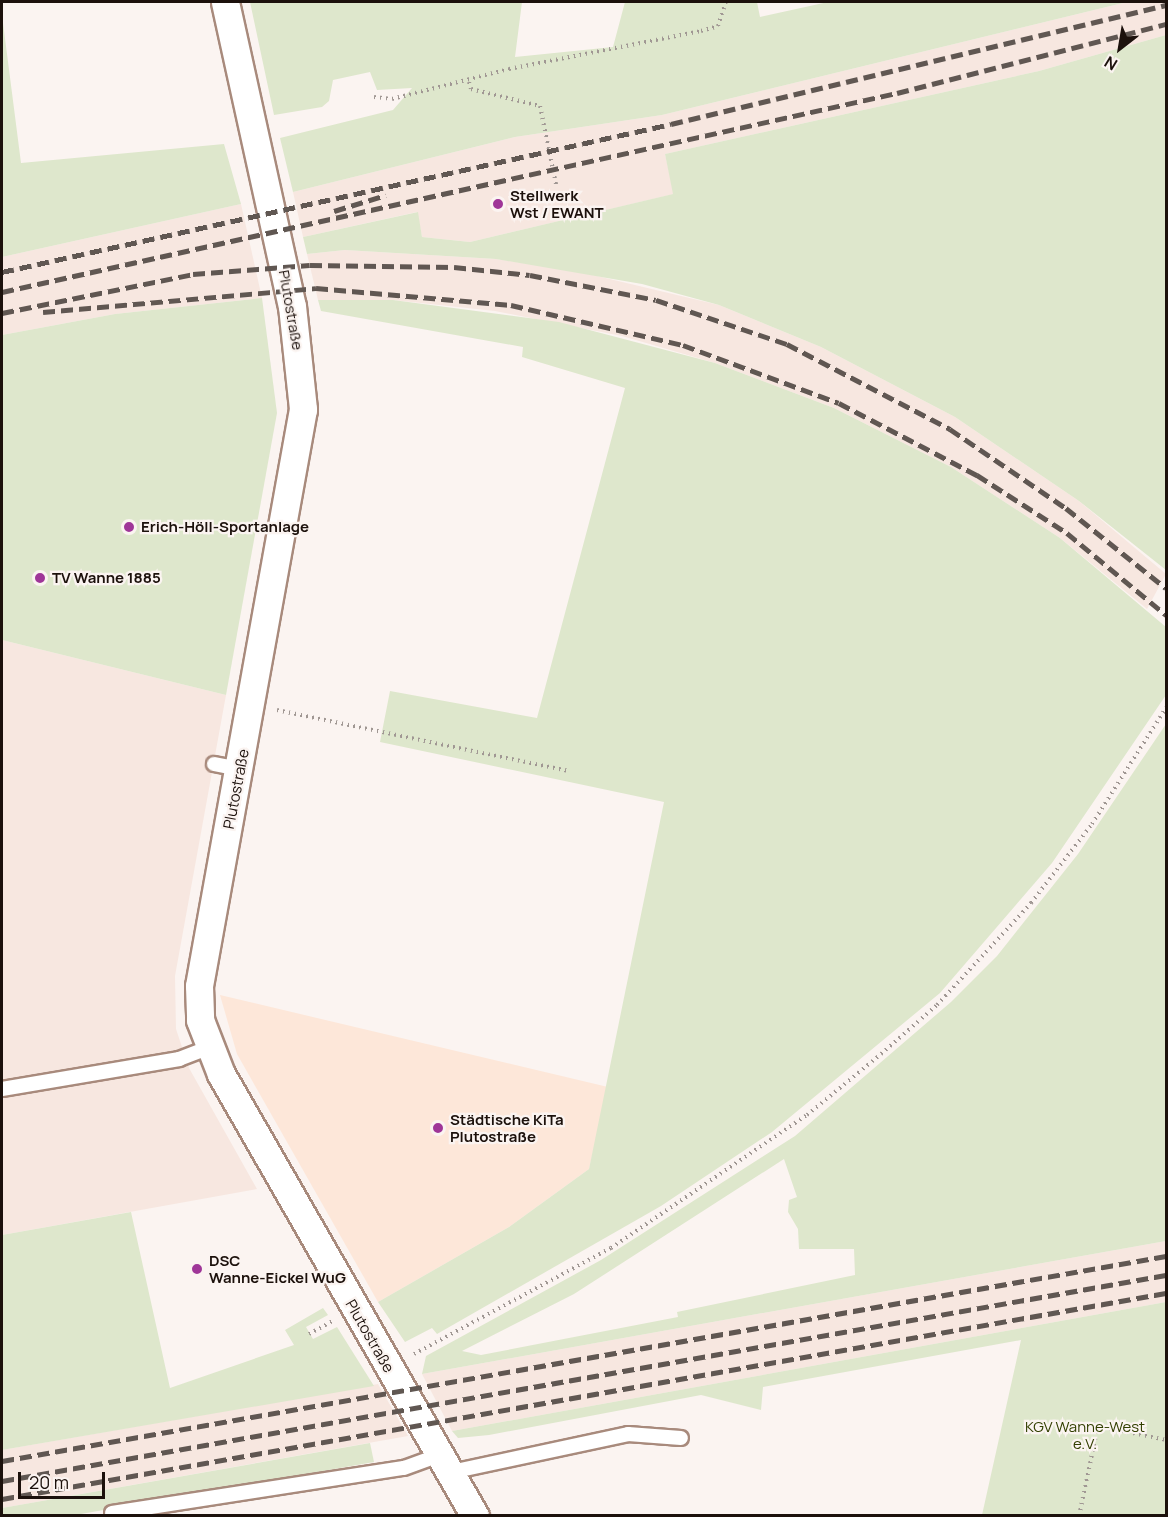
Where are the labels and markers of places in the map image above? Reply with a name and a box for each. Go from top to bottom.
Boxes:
place label: Stellwerk Wst / EWANT [510,186,604,221]
marker: Stellwerk Wst / EWANT [491,197,505,211]
place label: Erich-Höll-Sportanlage [141,518,309,536]
marker: Erich-Höll-Sportanlage [122,520,136,534]
place label: TV Wanne 1885 [52,569,161,587]
marker: TV Wanne 1885 [33,571,47,585]
place label: Städtische KiTa Plutostraße [450,1110,564,1145]
marker: Städtische KiTa Plutostraße [431,1121,445,1135]
place label: DSC Wanne-Eickel WuG [209,1251,346,1286]
marker: DSC Wanne-Eickel WuG [190,1262,204,1276]

